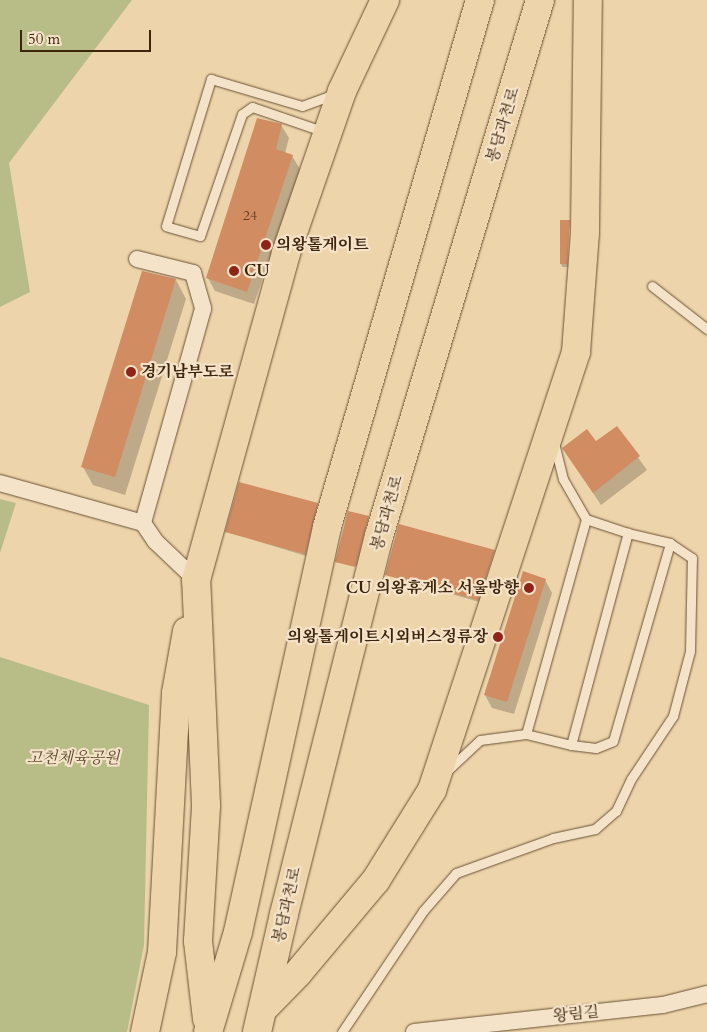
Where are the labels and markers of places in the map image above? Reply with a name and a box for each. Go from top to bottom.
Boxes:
place label: 의왕톨게이트 [276,235,369,255]
marker: 의왕톨게이트 [260,239,272,251]
place label: CU [244,261,269,281]
marker: CU [228,265,240,277]
place label: 경기남부도로 [141,362,234,382]
marker: 경기남부도로 [125,366,137,378]
place label: CU 의왕휴게소 서울방향 [346,578,519,598]
marker: CU 의왕휴게소 서울방향 [523,582,535,594]
place label: 의왕톨게이트시외버스정류장 [287,627,488,647]
marker: 의왕톨게이트시외버스정류장 [492,631,504,643]

